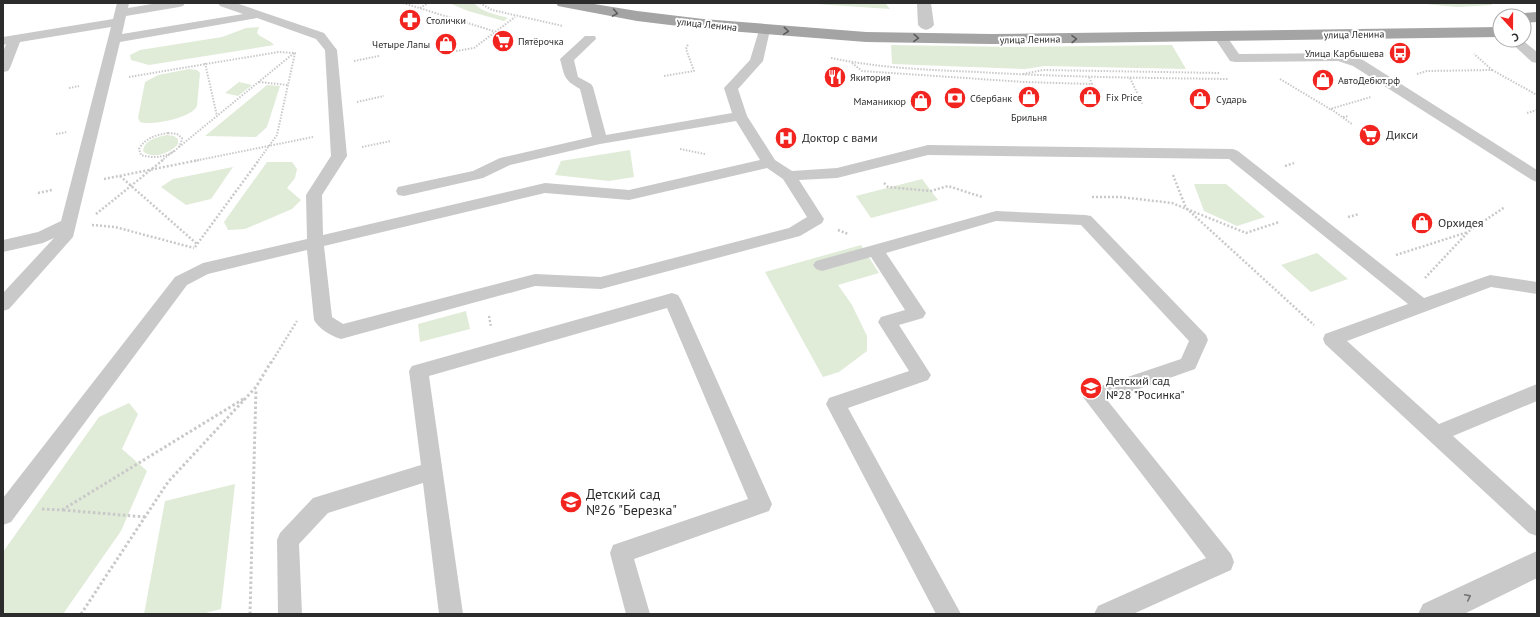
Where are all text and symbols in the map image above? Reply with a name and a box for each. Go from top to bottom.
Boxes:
pharmacy icon: Столички [397,7,423,33]
one-way arrow [612,8,618,17]
north arrow [1492,8,1532,48]
place label: Столички [426,14,466,27]
street label: улица Ленина [676,15,738,34]
one-way arrow [783,27,789,36]
street label: улица Ленина [1324,27,1384,42]
supermarket icon: Пятёрочка [490,28,516,54]
text: С [1510,30,1521,45]
shop icon: Четыре Лапы [433,31,459,57]
street label: улица Ленина [1000,32,1060,47]
one-way arrow [913,34,919,42]
place label: Пятёрочка [518,35,564,48]
one-way arrow [1071,35,1077,43]
place label: Четыре Лапы [372,38,430,51]
bus stop icon: Улица Карбышева [1387,40,1413,66]
place label: Улица Карбышева [1305,47,1384,60]
restaurant icon: Якитория [822,64,848,90]
shop icon: АвтоДебют.рф [1310,67,1336,93]
place label: Якитория [850,71,891,84]
place label: АвтоДебют.рф [1338,74,1400,87]
shop icon: Брильня [1016,84,1042,110]
shop icon: Fix Price [1077,84,1103,110]
bank icon: Сбербанк [942,85,968,111]
shop icon: Сударь [1187,86,1213,112]
shop icon: Маманикюр [908,88,934,114]
place label: Fix Price [1106,91,1142,104]
place label: Сбербанк [970,92,1012,105]
place label: Сударь [1216,93,1247,106]
place label: Маманикюр [853,95,906,108]
place label: Брильня [1011,111,1047,124]
supermarket icon: Дикси [1357,122,1383,148]
hospital icon: Доктор с вами [773,125,799,151]
place label: Дикси [1386,127,1418,142]
place label: Доктор с вами [802,130,877,145]
shop icon: Орхидея [1409,210,1435,236]
place label: Орхидея [1438,215,1483,230]
place label: Детский сад №28 "Росинка" [1106,373,1185,402]
school or university icon: Детский сад №28 "Росинка" [1078,375,1104,401]
place label: Детский сад №26 "Березка" [586,485,677,519]
school or university icon: Детский сад №26 "Березка" [558,489,584,515]
one-way arrow [1464,594,1471,602]

